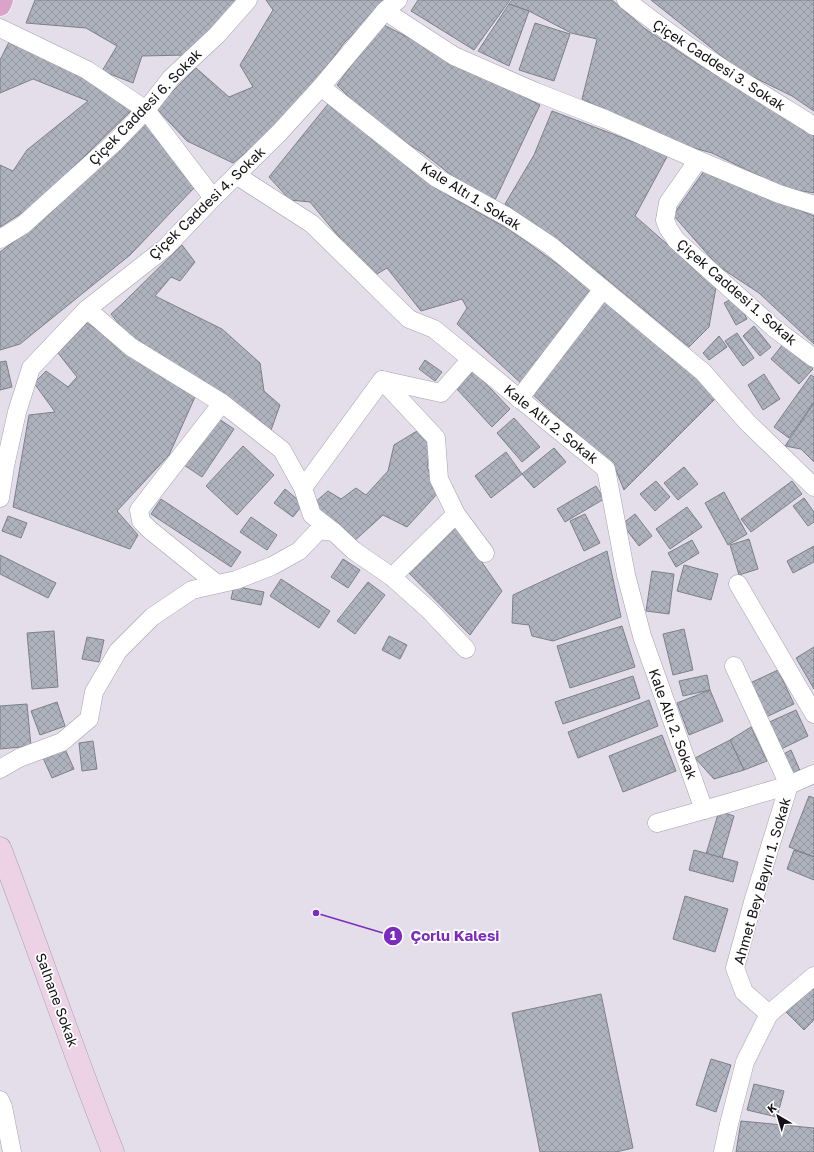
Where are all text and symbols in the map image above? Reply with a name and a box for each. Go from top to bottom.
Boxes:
street label: Çiçek Caddesi 3. Sokak [650,15,789,114]
street label: Çiçek Caddesi 6. Sokak [85,45,205,168]
street label: Çiçek Caddesi 4. Sokak [145,143,268,263]
street label: Kale Altı 1. Sokak [418,158,525,233]
street label: Çiçek Caddesi 1. Sokak [674,235,801,348]
street label: Kale Altı 2. Sokak [501,380,602,467]
street label: Kale Altı 2. Sokak [646,666,701,781]
street label: Ahmet Bey Bayırı 1. Sokak [730,795,794,966]
callout: Çorlu Kalesi [383,923,508,950]
text: Çorlu Kalesi [411,926,499,944]
text: 1 [390,928,396,943]
street label: Salhane Sokak [33,950,82,1049]
north arrow [758,1096,798,1136]
text: K [764,1100,779,1115]

